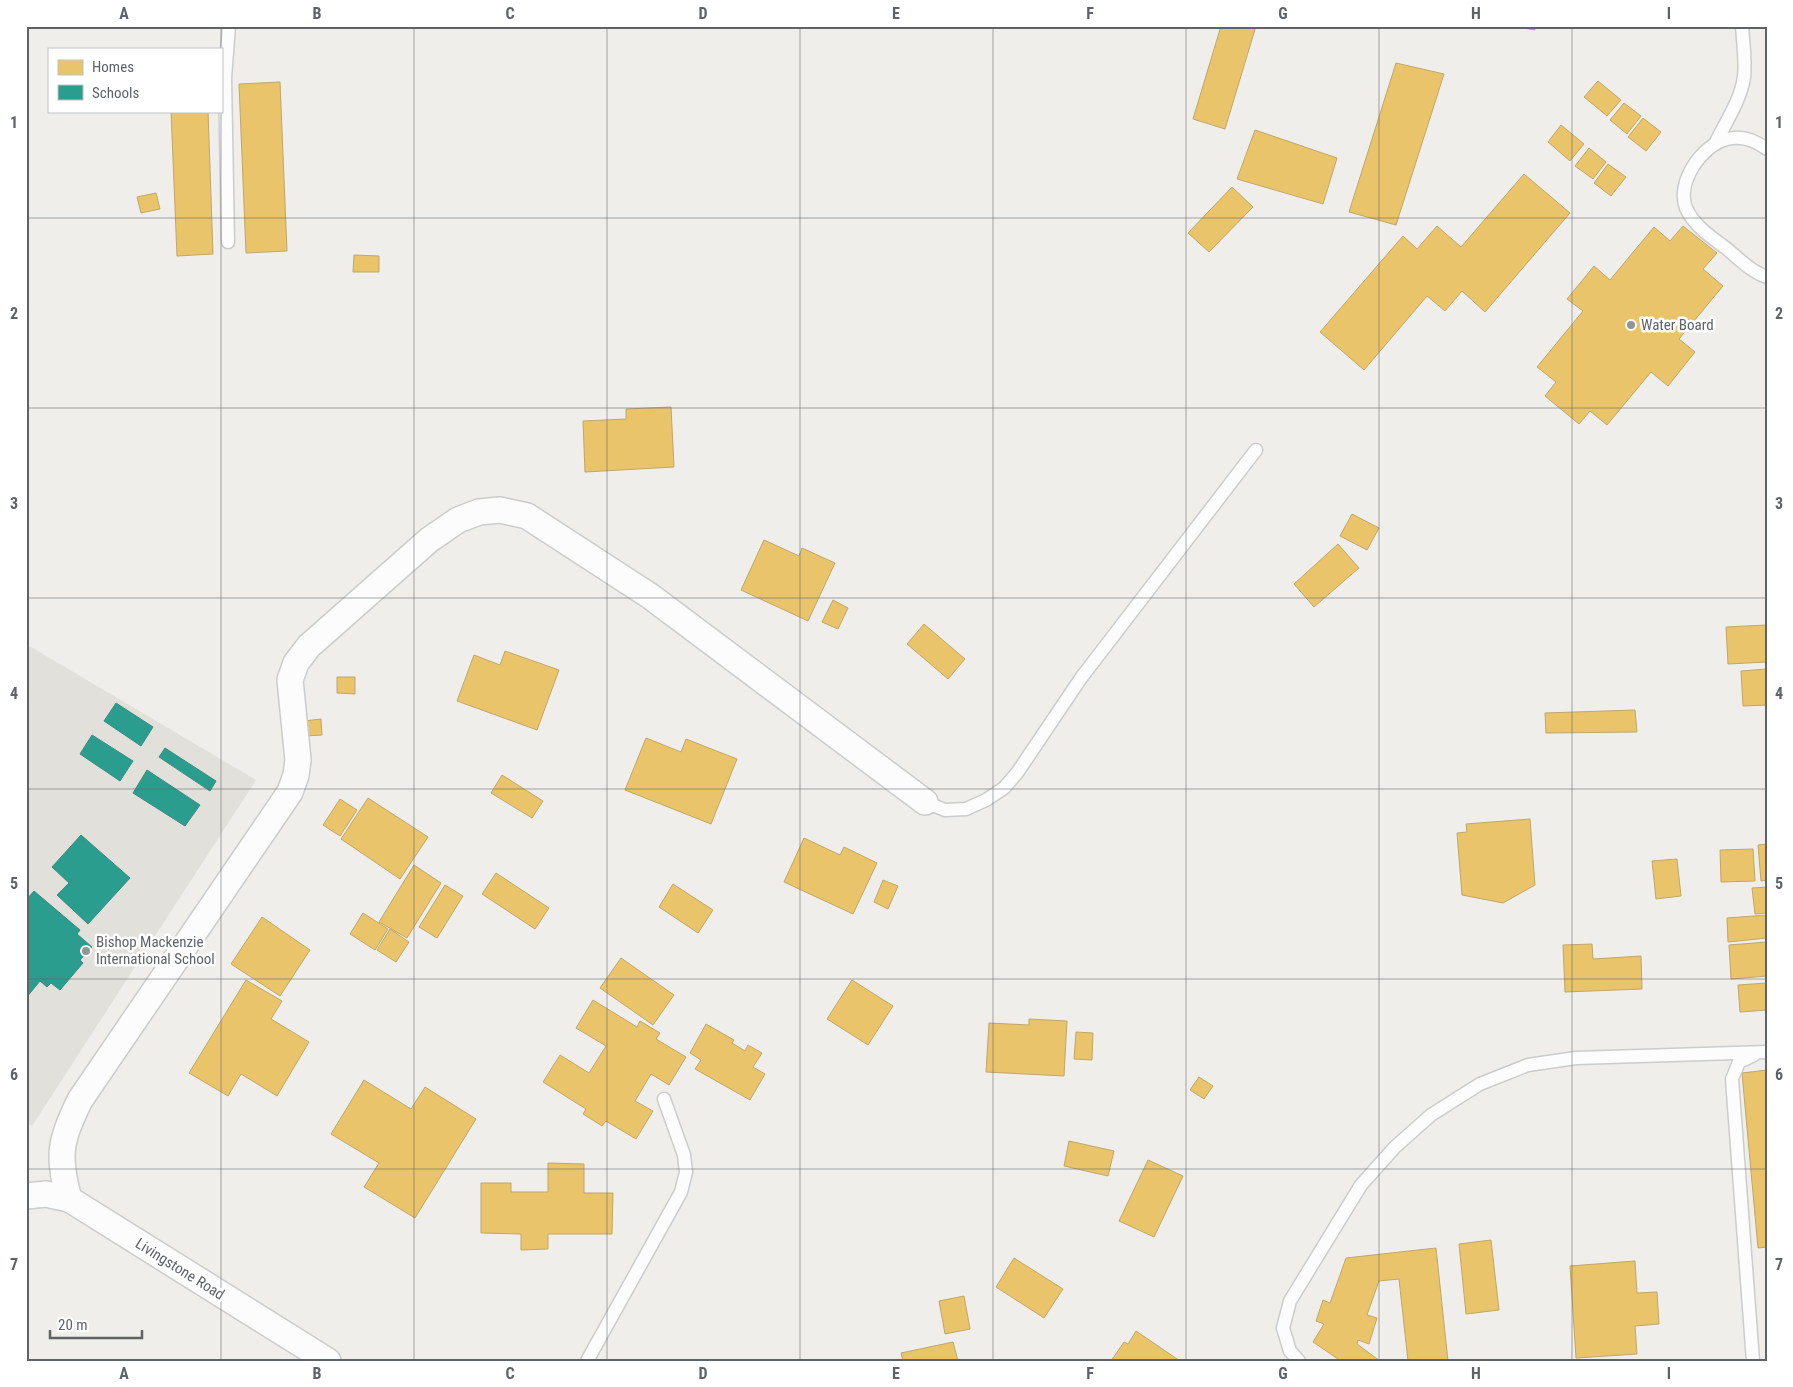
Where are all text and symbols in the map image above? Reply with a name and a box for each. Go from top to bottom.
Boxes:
text: A [119,4,129,23]
text: B [313,4,322,23]
text: C [505,4,515,23]
text: D [698,4,708,23]
text: E [892,4,900,23]
text: F [1086,4,1094,23]
text: G [1278,4,1288,23]
text: H [1471,4,1481,23]
text: I [1667,4,1671,23]
legend [48,48,222,112]
text: Homes [92,58,134,76]
text: Schools [92,84,139,102]
text: 1 [10,113,18,132]
text: 1 [1775,113,1783,132]
text: 2 [10,304,18,323]
text: 2 [1775,304,1783,323]
place label: Water Board [1641,316,1714,334]
marker: Water Board [1625,319,1637,331]
text: 3 [10,494,18,513]
text: 3 [1775,494,1783,513]
text: 4 [10,684,18,703]
text: 4 [1775,684,1783,703]
text: 5 [10,874,18,893]
text: 5 [1775,874,1783,893]
place label: Bishop Mackenzie International School [96,933,215,968]
marker: Bishop Mackenzie International School [80,945,92,957]
text: 6 [10,1065,18,1084]
text: 6 [1775,1065,1783,1084]
street label: Livingstone Road [132,1234,228,1304]
text: 7 [10,1255,18,1274]
text: 7 [1775,1255,1783,1274]
scale bar [50,1307,142,1339]
text: 20 m [58,1316,88,1334]
text: A [119,1364,129,1383]
text: B [313,1364,322,1383]
text: C [505,1364,515,1383]
text: D [698,1364,708,1383]
text: E [892,1364,900,1383]
text: F [1086,1364,1094,1383]
text: G [1278,1364,1288,1383]
text: H [1471,1364,1481,1383]
text: I [1667,1364,1671,1383]

